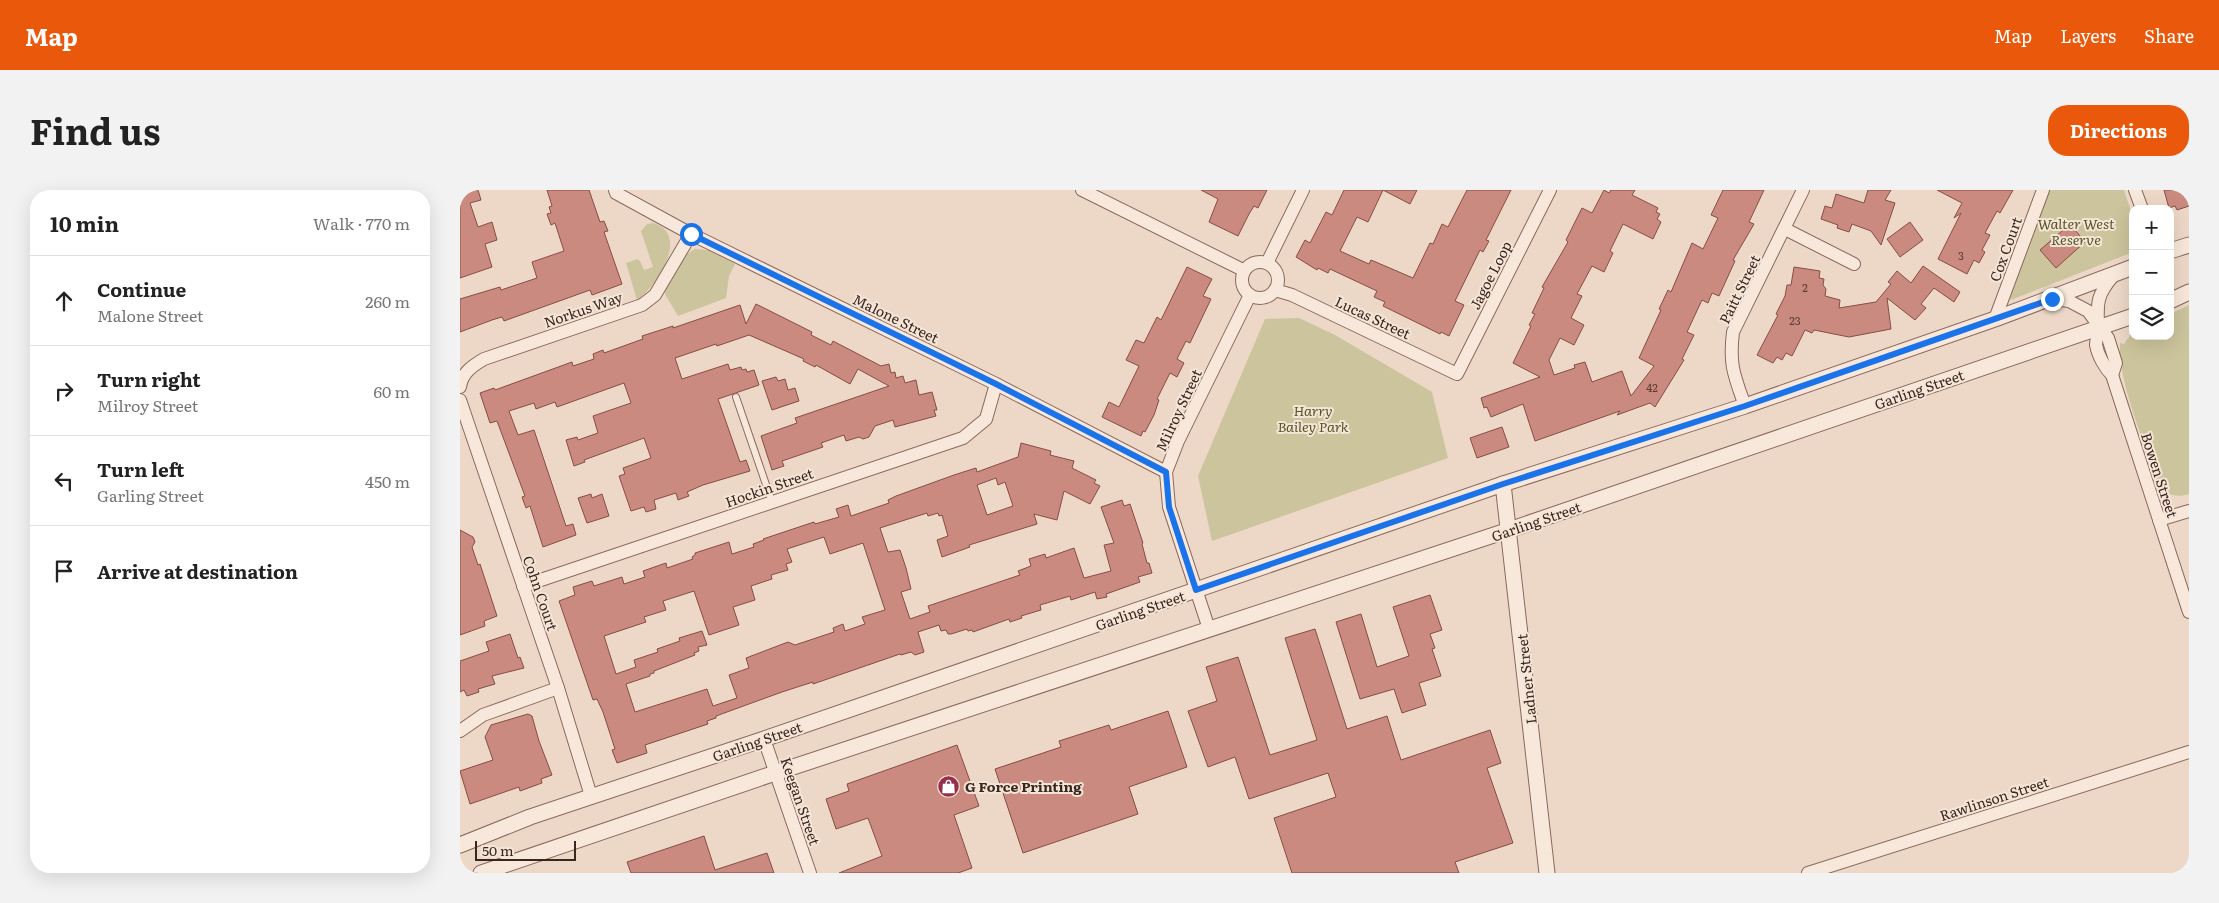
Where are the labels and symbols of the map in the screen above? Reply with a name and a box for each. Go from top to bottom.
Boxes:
park label: Walter West Reserve [2037,213,2115,249]
street label: Cox Court [1984,214,2026,284]
route start [680,223,703,246]
street label: Jagoe Loop [1464,237,1516,313]
house number: 3 [1958,247,1964,263]
street label: Paitt Street [1714,251,1764,327]
house number: 2 [1802,279,1808,295]
street label: Norkus Way [541,286,626,332]
route end [2041,288,2064,311]
street label: Malone Street [850,289,943,348]
street label: Lucas Street [1332,291,1414,343]
house number: 23 [1789,312,1801,328]
street label: Garling Street [1872,364,1967,414]
street label: Milroy Street [1150,365,1206,454]
house number: 42 [1646,379,1658,395]
park label: Harry Bailey Park [1277,400,1349,436]
street label: Bowen Street [2137,430,2183,520]
street label: Hockin Street [722,462,816,511]
street label: Garling Street [1489,496,1584,546]
street label: Cohn Court [519,553,563,633]
street label: Garling Street [1093,585,1188,635]
street label: Ladner Street [1511,633,1541,725]
street label: Garling Street [710,716,805,766]
street label: Keegan Street [777,754,826,848]
street label: Rawlinson Street [1937,771,2051,825]
shop icon: G Force Printing [937,774,961,798]
place label: G Force Printing [965,776,1082,796]
scale bar [475,838,576,861]

